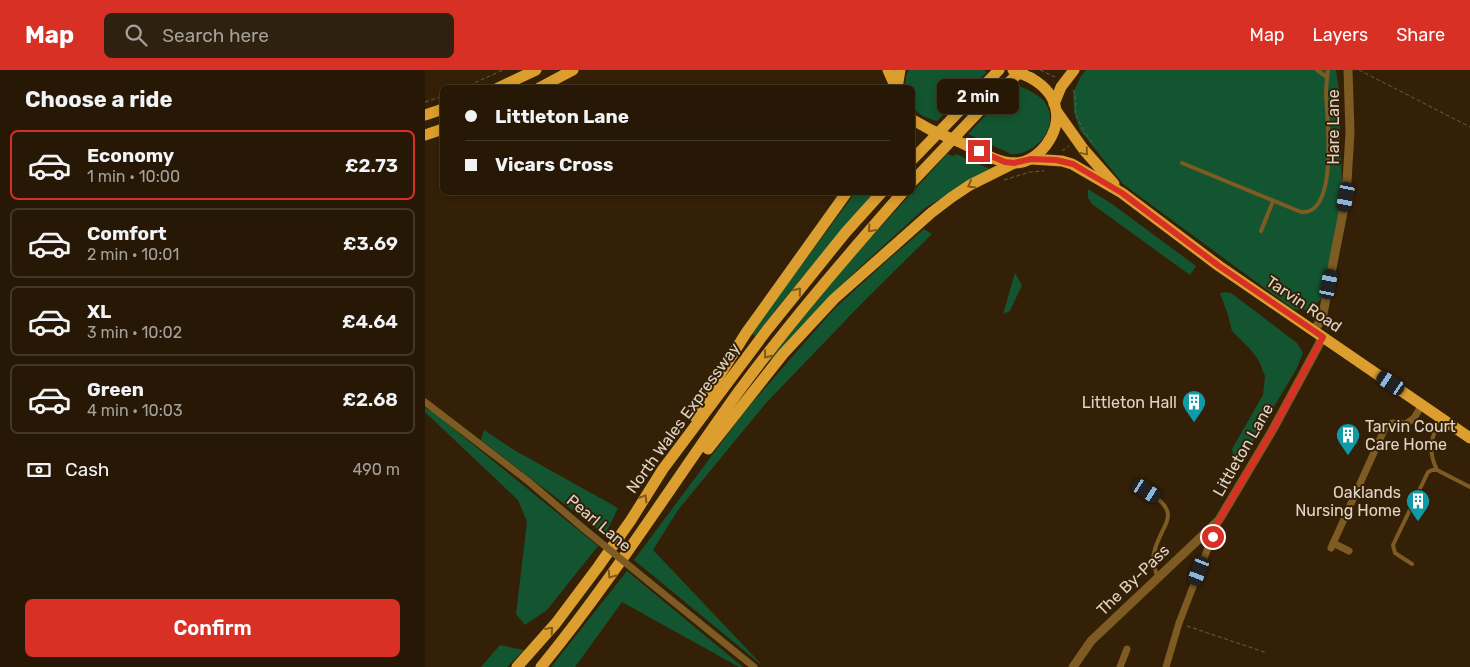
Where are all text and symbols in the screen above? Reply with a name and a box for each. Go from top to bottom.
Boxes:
search box [104,13,454,58]
text: Map [25,21,74,49]
icon: search [122,21,150,49]
text: Search here [162,24,269,47]
text: Map [1250,24,1285,46]
text: Layers [1313,24,1368,46]
text: Share [1396,24,1445,46]
callout: 2 min [938,78,1020,114]
text: Choose a ride [25,86,172,113]
text: 2 min [957,87,999,106]
street label: Hare Lane [1324,89,1343,165]
text: Littleton Lane [495,105,629,128]
route end [968,140,990,162]
icon: car [27,143,72,188]
text: Economy [87,144,174,167]
one-way arrow [1080,146,1089,155]
text: Vicars Cross [495,153,614,176]
text: £2.73 [345,154,398,177]
text: 1 min · 10:00 [87,167,180,186]
one-way arrow [967,179,976,189]
car [1335,181,1356,213]
icon: car [27,221,72,266]
text: Comfort [87,222,167,245]
one-way arrow [867,224,876,233]
text: £3.69 [343,232,398,255]
text: 2 min · 10:01 [87,245,179,264]
car [1318,268,1339,300]
street label: Tarvin Road [1263,272,1345,336]
one-way arrow [793,288,801,297]
icon: car [27,299,72,344]
text: XL [87,300,111,323]
text: £4.64 [342,310,398,333]
text: 3 min · 10:02 [87,323,182,342]
street label: North Wales Expressway [622,339,744,497]
one-way arrow [765,349,773,358]
car [1374,368,1407,398]
icon: car [27,377,72,422]
text: Green [87,378,144,401]
text: £2.68 [343,388,398,411]
building icon: Littleton Hall [1181,389,1207,423]
place label: Littleton Hall [1082,393,1177,412]
street label: Littleton Lane [1209,400,1277,500]
text: 4 min · 10:03 [87,401,183,420]
place label: Tarvin Court Care Home [1365,417,1456,454]
building icon: Tarvin Court Care Home [1335,422,1361,456]
icon: cash [25,456,53,484]
text: Cash [65,458,109,481]
text: 490 m [352,460,400,479]
car [1130,477,1163,505]
place label: Oaklands Nursing Home [1295,483,1401,520]
building icon: Oaklands Nursing Home [1405,488,1431,522]
street label: Pearl Lane [563,491,635,555]
one-way arrow [638,495,648,504]
route start [1202,526,1224,548]
street label: The By-Pass [1093,541,1173,619]
car [1186,554,1211,588]
one-way arrow [609,569,617,578]
button: Confirm [25,599,400,657]
one-way arrow [544,627,553,636]

